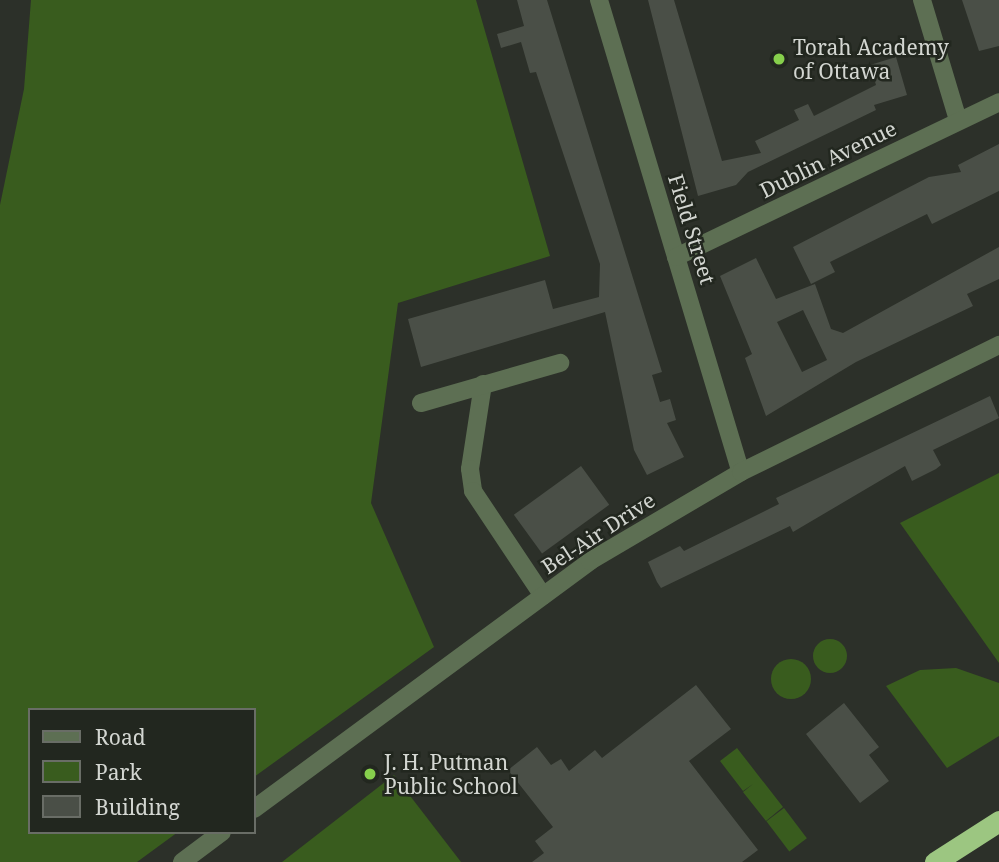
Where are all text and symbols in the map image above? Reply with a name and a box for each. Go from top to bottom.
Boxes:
place label: Torah Academy of Ottawa [793,34,949,84]
marker: Torah Academy of Ottawa [771,51,787,67]
street label: Dublin Avenue [756,115,900,203]
street label: Field Street [663,171,721,287]
street label: Bel-Air Drive [537,487,659,579]
legend [28,708,256,834]
text: Road [95,723,146,751]
place label: J. H. Putman Public School [384,749,518,799]
text: Park [95,758,142,786]
marker: J. H. Putman Public School [362,766,378,782]
text: Building [95,793,180,821]

